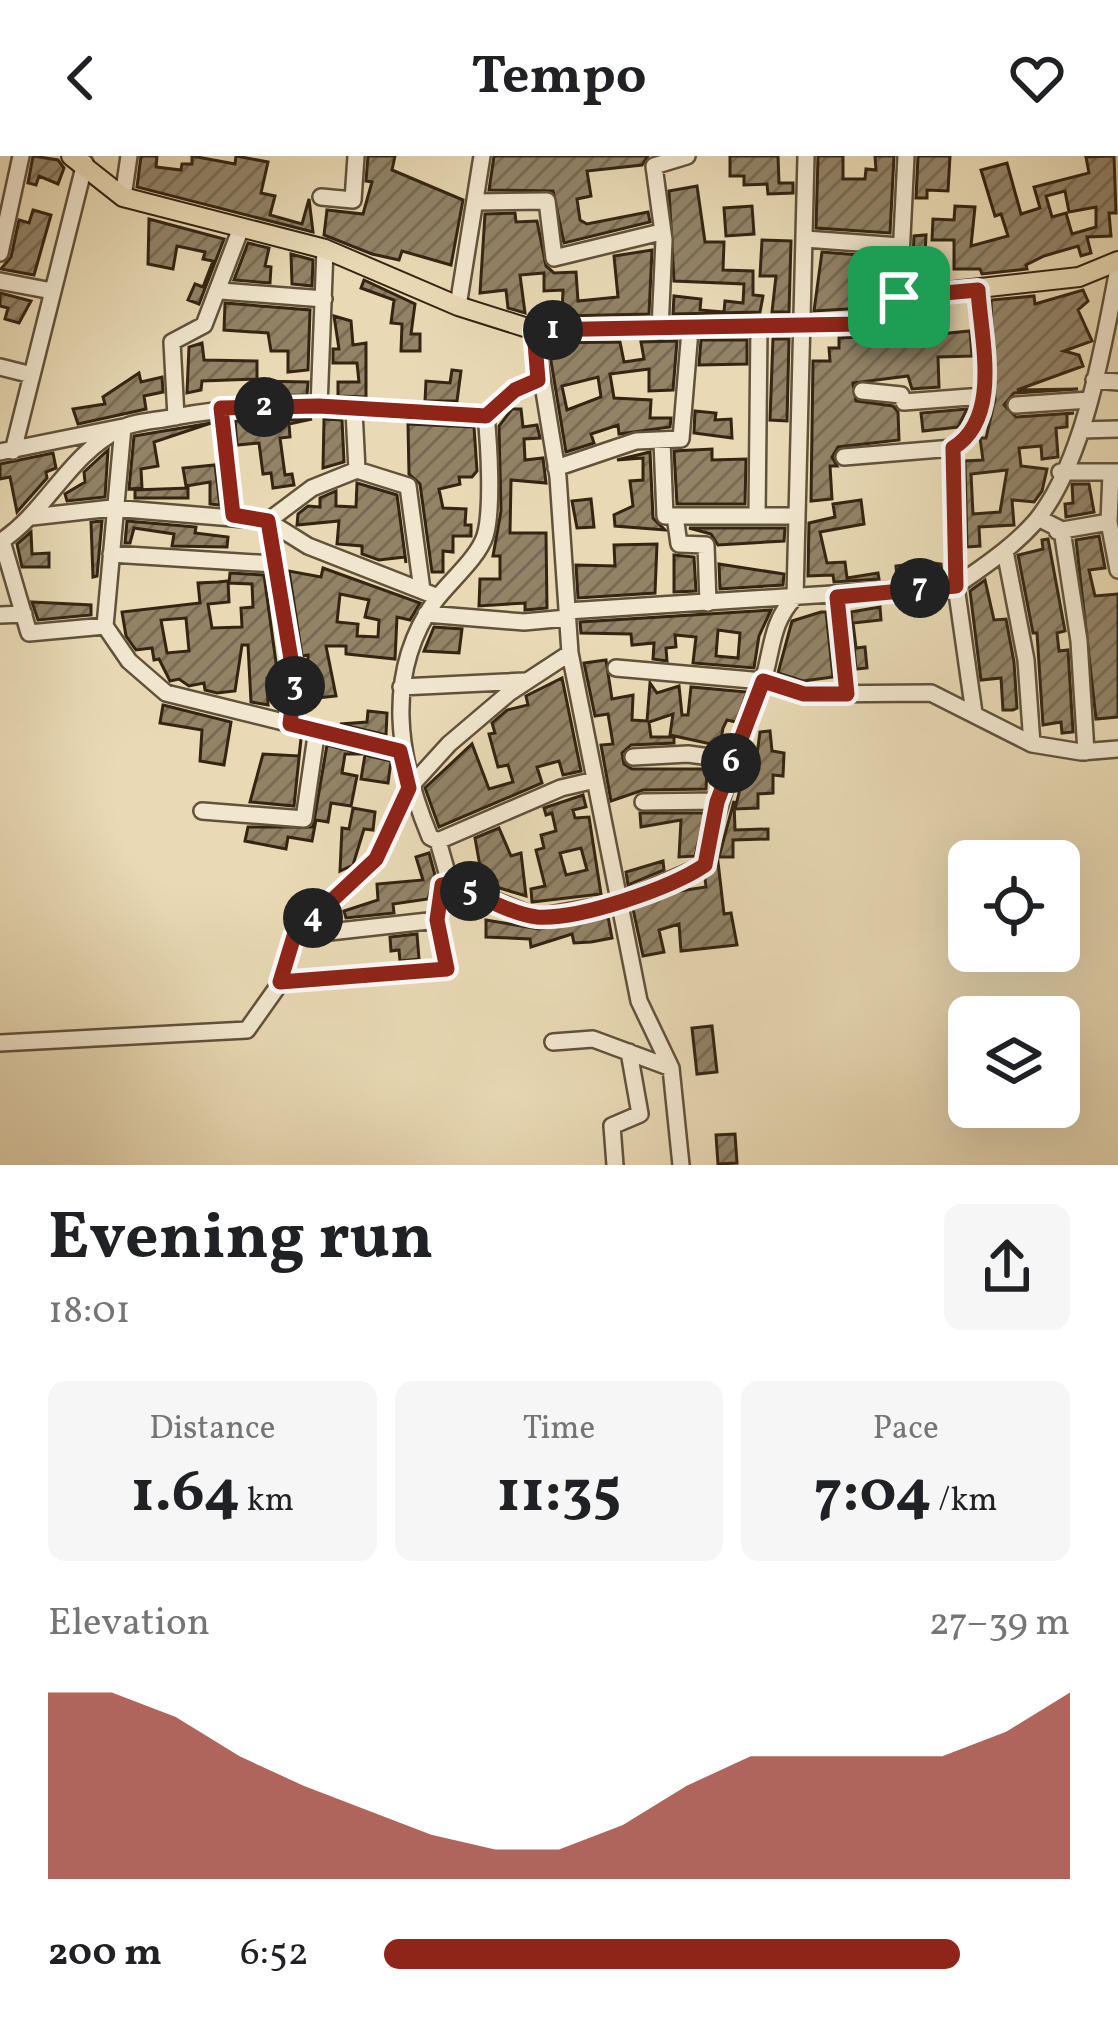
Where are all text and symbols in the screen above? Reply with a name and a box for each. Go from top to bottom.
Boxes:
text: Tempo [471,41,647,116]
icon: back [48,45,114,111]
icon: heart [1004,45,1070,111]
pin [848,246,950,348]
icon: arrive [866,264,932,330]
pin: 1 [523,300,583,360]
text: 1 [546,307,560,353]
pin: 2 [234,377,294,437]
text: 2 [255,384,273,430]
pin: 7 [890,558,950,618]
text: 7 [912,565,928,611]
pin: 3 [265,656,325,716]
text: 3 [287,663,303,709]
pin: 6 [701,733,761,793]
text: 6 [722,740,740,786]
map controls [948,840,1080,1128]
button: locate [948,840,1080,972]
pin: 5 [440,861,500,921]
text: 5 [462,868,478,914]
pin: 4 [283,888,343,948]
text: 4 [303,895,323,941]
button: layers [948,996,1080,1128]
text: Evening run [48,1194,434,1286]
button: share [944,1204,1070,1330]
text: 18:01 [48,1285,131,1339]
text: Distance [149,1407,275,1453]
text: Time [523,1407,595,1453]
text: Pace [873,1407,939,1453]
text: 1.64 [131,1453,240,1536]
text: 11:35 [497,1453,621,1536]
text: 7:04 [814,1453,932,1536]
text: km [240,1479,294,1525]
text: /km [932,1479,998,1525]
text: Elevation [48,1597,210,1651]
text: 27–39 m [929,1597,1070,1651]
text: 200 m [48,1927,162,1981]
text: 6:52 [240,1927,309,1981]

